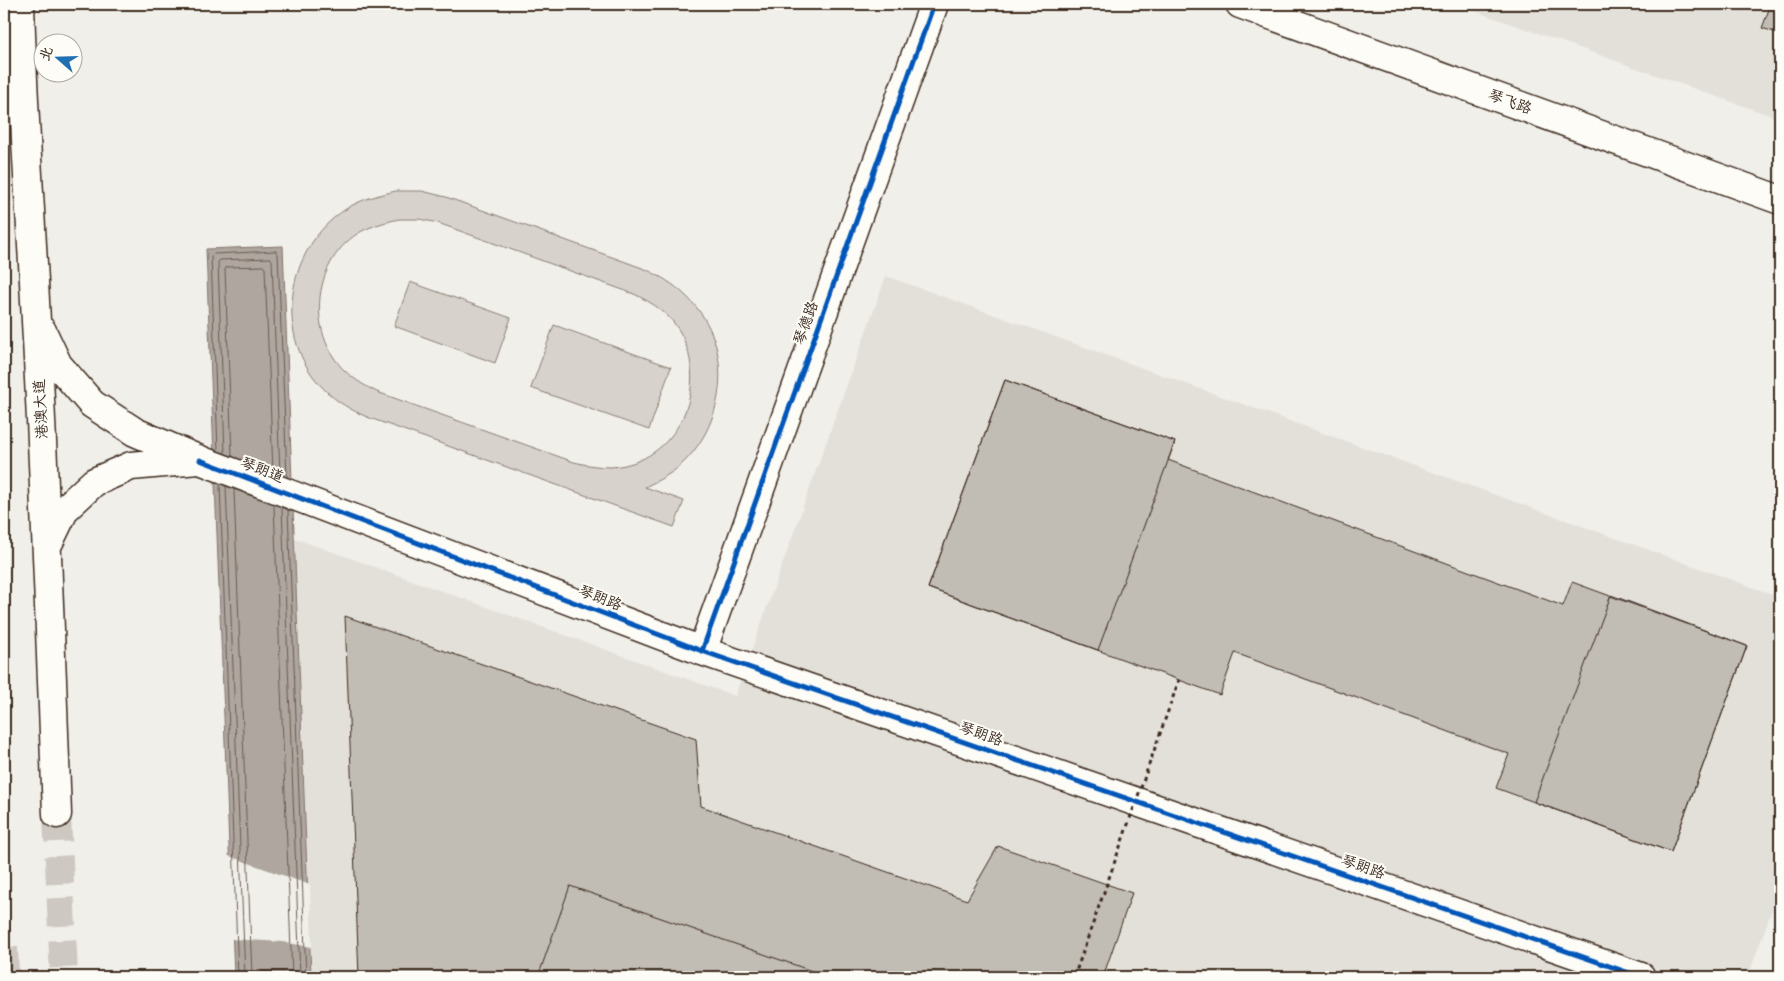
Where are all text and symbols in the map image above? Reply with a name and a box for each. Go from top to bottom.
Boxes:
north arrow [32,32,82,82]
text: 北 [36,44,57,63]
street label: 琴飞路 [1486,85,1534,119]
street label: 琴德路 [789,299,823,347]
street label: 港澳大道 [30,379,52,439]
street label: 琴朗道 [238,453,286,487]
street label: 琴朗路 [576,581,624,615]
street label: 琴朗路 [957,718,1005,750]
street label: 琴朗路 [1339,851,1387,883]

